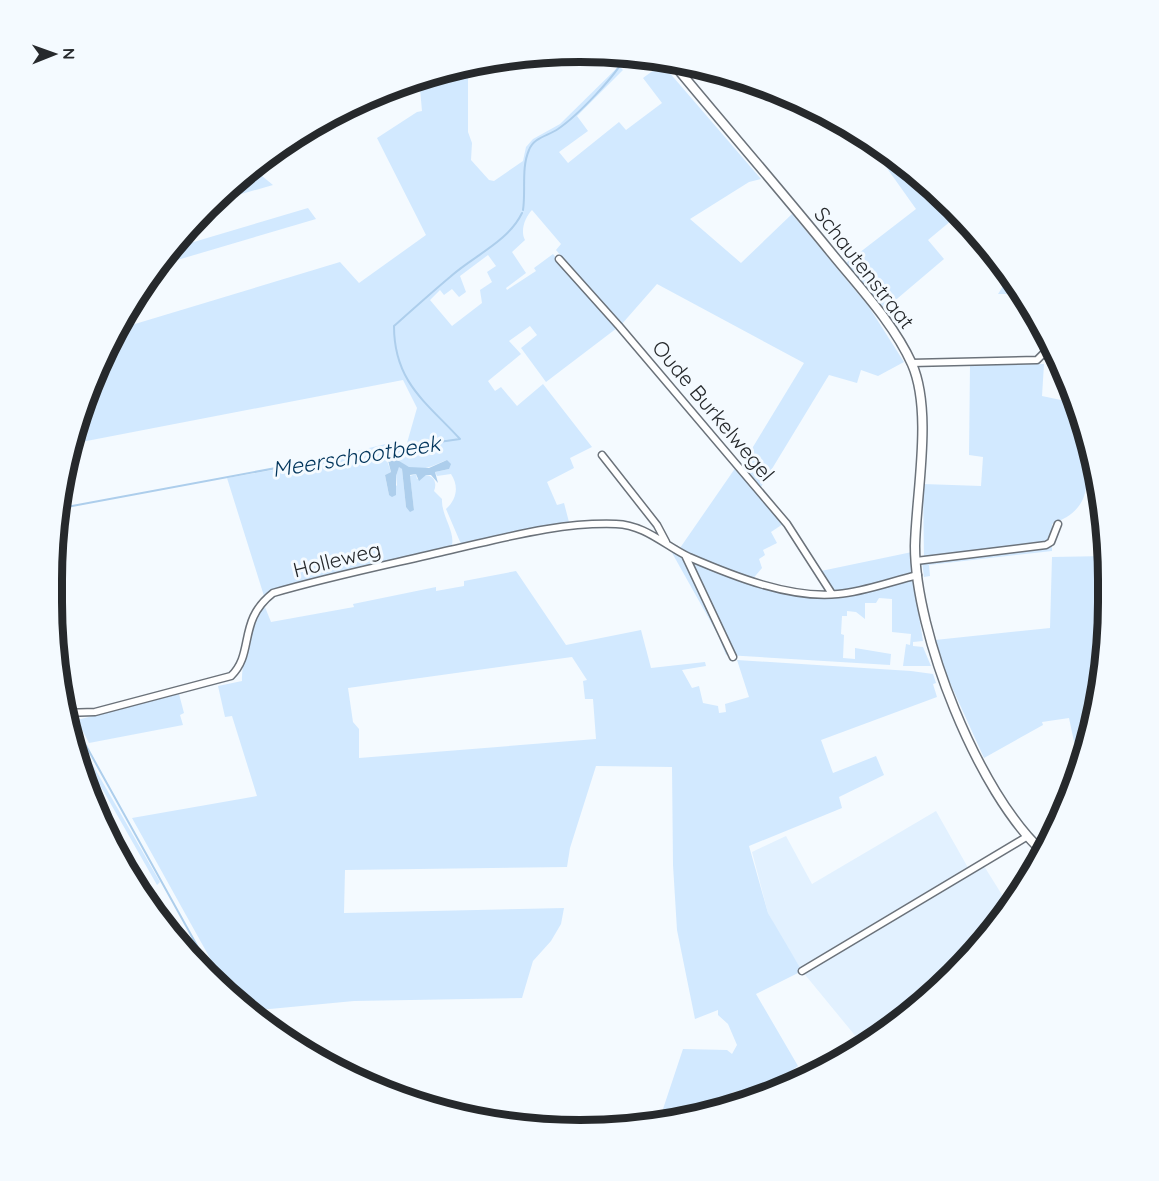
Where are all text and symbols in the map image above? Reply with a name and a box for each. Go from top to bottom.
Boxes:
north arrow [24,24,84,84]
text: N [59,48,79,60]
street label: Schautenstraat [809,201,920,334]
street label: Oude Burkelwegel [647,335,780,486]
water label: Meerschootbeek [270,429,444,483]
street label: Holleweg [290,536,383,583]

